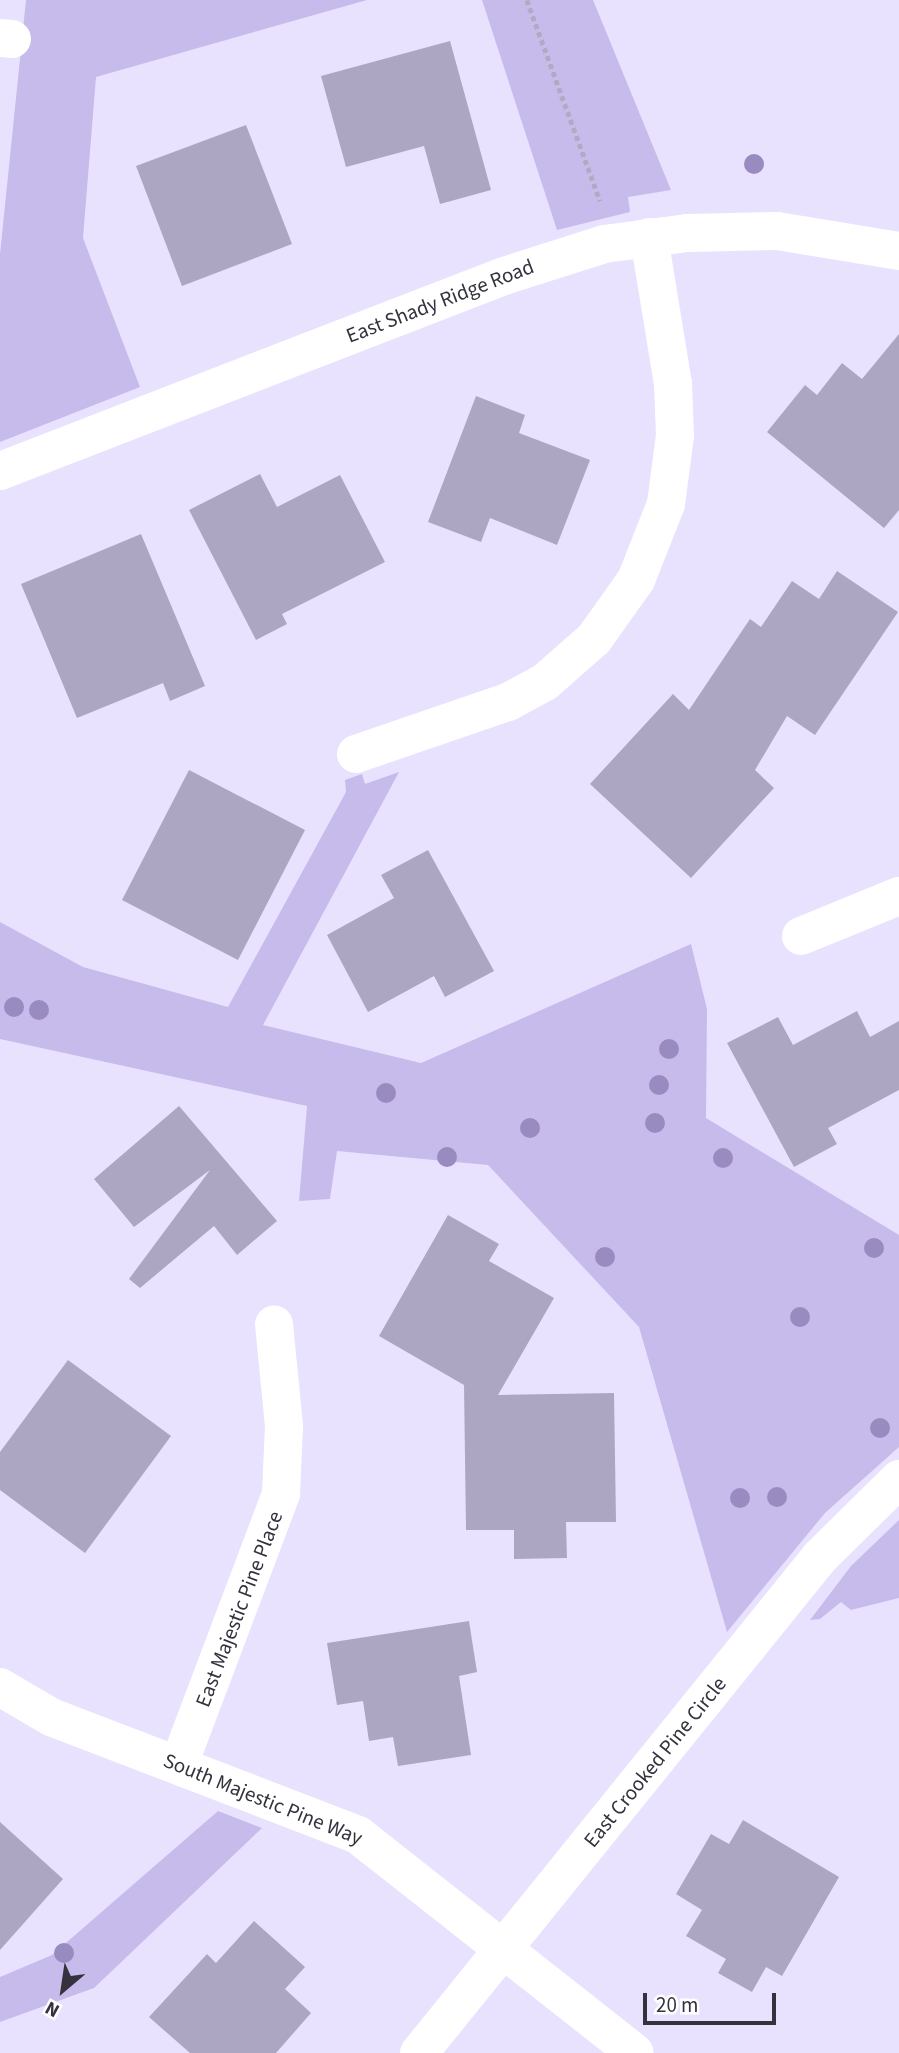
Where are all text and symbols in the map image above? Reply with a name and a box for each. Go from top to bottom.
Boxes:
street label: East Shady Ridge Road [343,254,537,348]
street label: East Majestic Pine Place [190,1508,288,1710]
street label: East Crooked Pine Circle [578,1672,732,1852]
street label: South Majestic Pine Way [160,1748,366,1850]
north arrow [28,1955,98,2025]
scale bar [647,1980,780,2024]
text: 20 m [656,1990,698,2020]
text: N [41,1994,65,2024]

